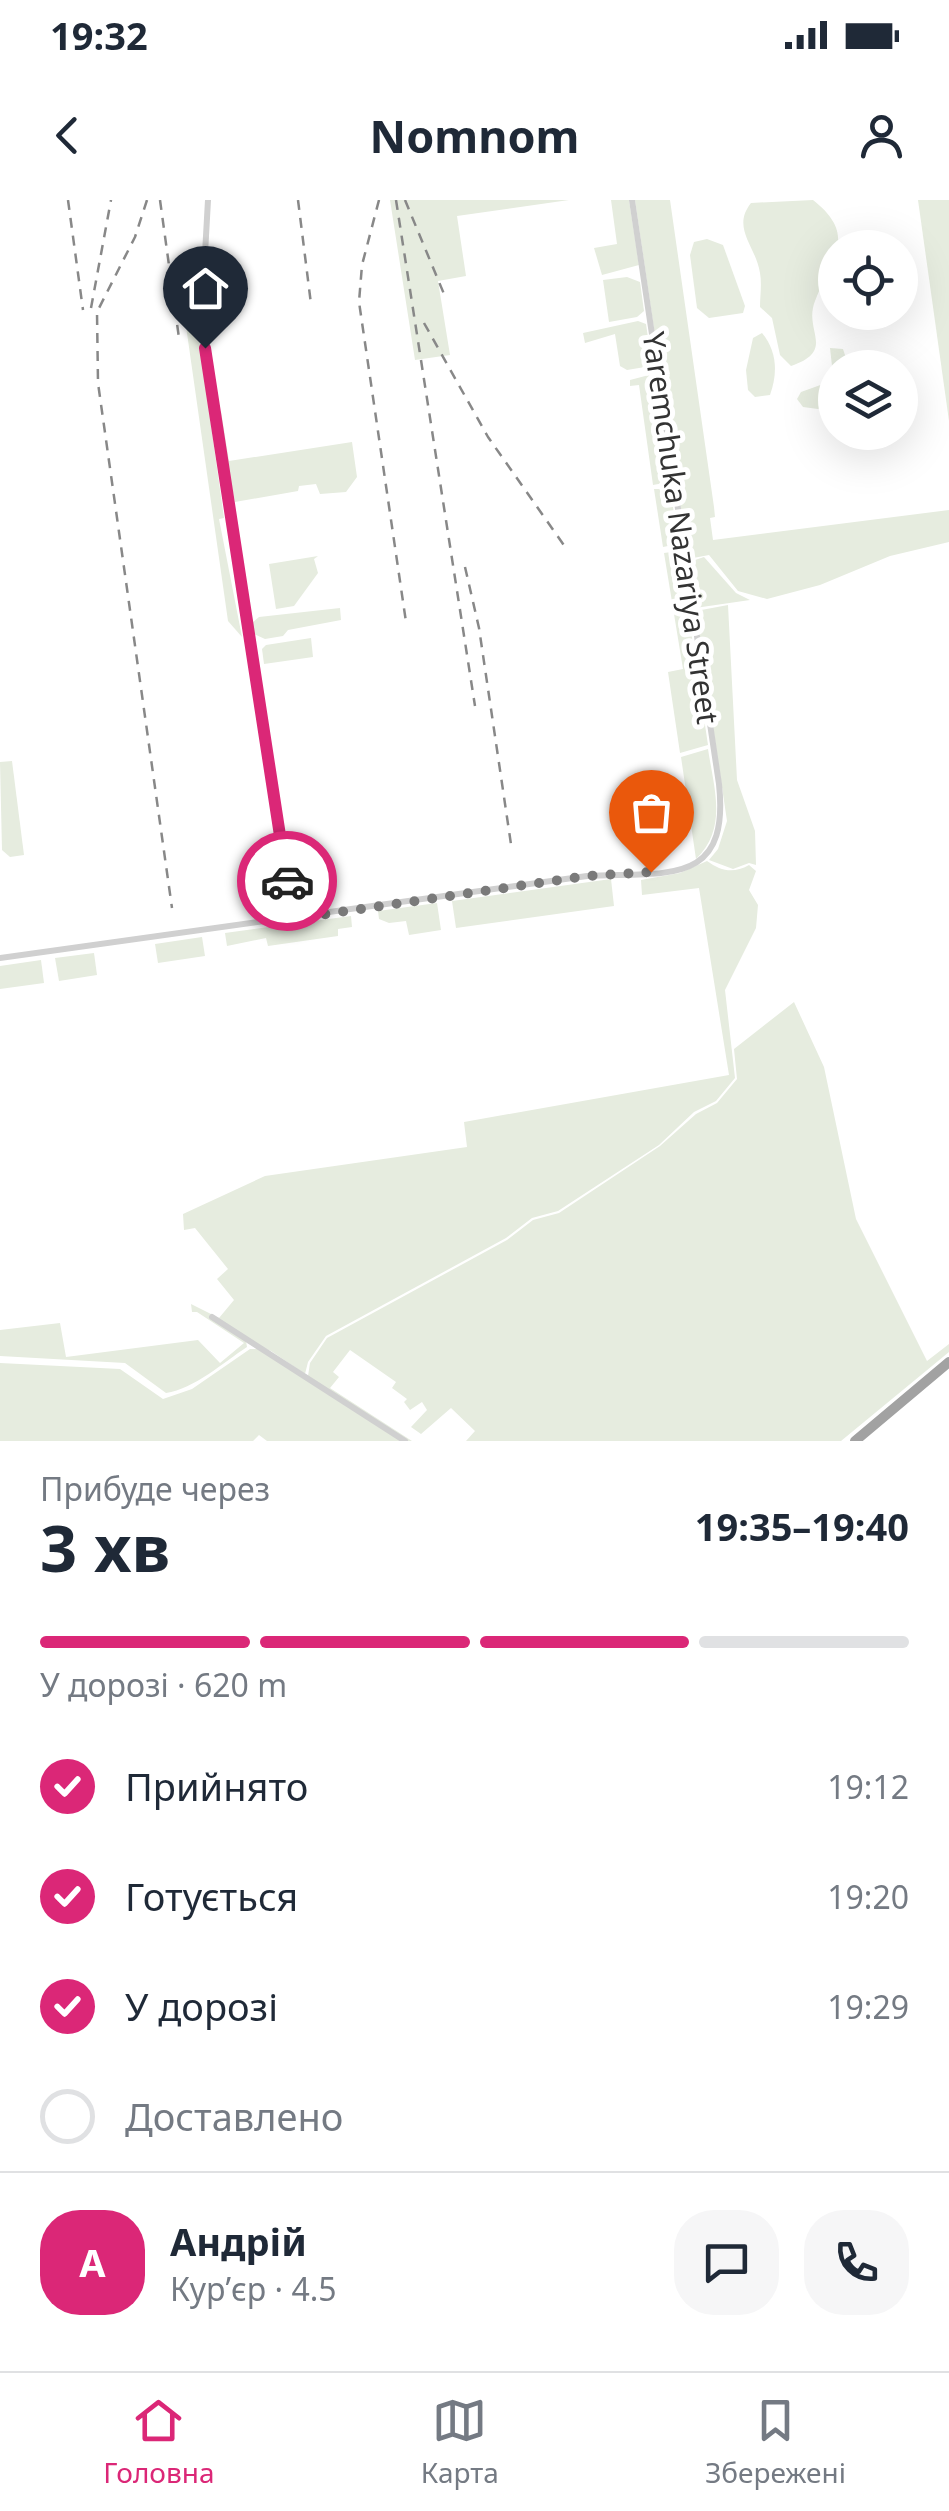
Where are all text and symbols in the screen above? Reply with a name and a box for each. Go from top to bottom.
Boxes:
text: 19:32 [50,9,148,61]
text: Nomnom [370,105,579,166]
icon: back [40,108,95,163]
icon: person [854,108,909,163]
map controls [818,230,918,450]
button: locate [818,230,918,330]
pin [163,246,248,349]
icon: home [178,261,233,316]
street label: Yaremchuka Nazariya Street [634,329,729,727]
button: layers [818,350,918,450]
pin [609,770,694,873]
icon: bag [624,785,679,840]
courier [237,831,337,931]
icon: car [260,854,315,909]
text: Прибуде через [40,1467,270,1510]
text: 19:35–19:40 [695,1500,909,1552]
text: 3 хв [40,1503,170,1591]
text: У дорозі · 620 m [40,1663,287,1706]
icon: check [40,1759,95,1814]
text: Прийнято [125,1760,308,1812]
text: 19:12 [827,1765,909,1808]
icon: check [40,1869,95,1924]
text: Готується [125,1870,298,1922]
text: 19:20 [827,1875,909,1918]
icon: check [40,1979,95,2034]
text: У дорозі [125,1980,278,2032]
text: 19:29 [827,1985,909,2028]
text: Доставлено [125,2090,343,2142]
button: chat [674,2210,779,2315]
button: phone [804,2210,909,2315]
text: Андрій [170,2215,307,2267]
text: А [79,2236,106,2288]
text: Кур’єр · 4.5 [170,2267,337,2310]
tab: Головна [103,2393,215,2491]
tab: Карта [421,2393,499,2491]
tab: Збережені [705,2393,846,2491]

